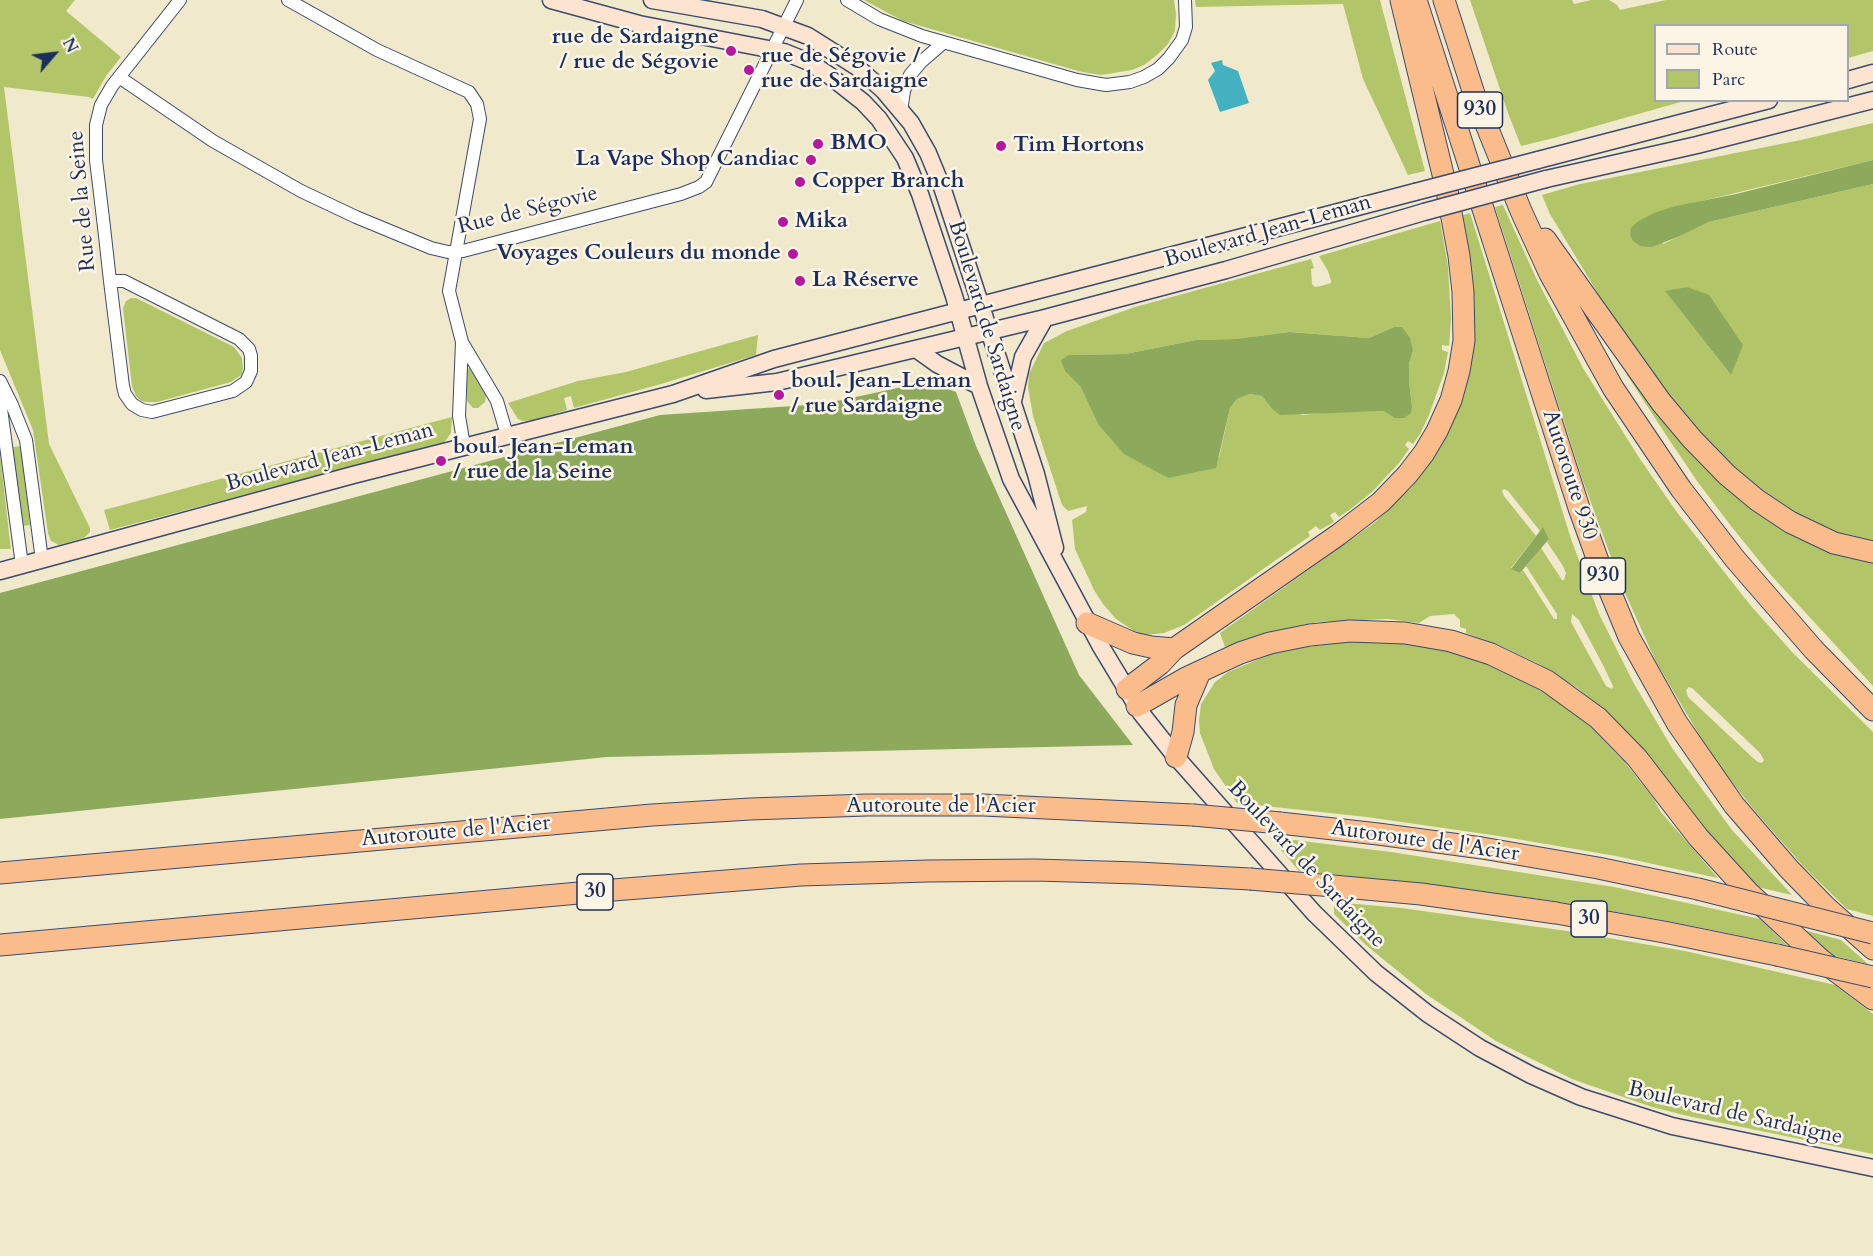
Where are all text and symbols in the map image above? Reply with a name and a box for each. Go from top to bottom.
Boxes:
north arrow [24,24,84,84]
legend [1654,24,1849,102]
place label: rue de Sardaigne / rue de Ségovie [552,25,719,76]
text: N [57,34,83,57]
text: Route [1712,37,1758,62]
marker: rue de Sardaigne / rue de Ségovie [724,44,738,58]
place label: rue de Ségovie / rue de Sardaigne [761,44,928,96]
marker: rue de Ségovie / rue de Sardaigne [742,63,756,77]
text: Parc [1712,67,1745,92]
road number: 930 [1458,92,1502,128]
street label: Rue de la Seine [64,129,102,273]
place label: BMO [830,131,887,157]
place label: Tim Hortons [1013,133,1144,159]
marker: BMO [811,137,825,151]
marker: Tim Hortons [994,139,1008,153]
place label: La Vape Shop Candiac [576,147,799,173]
marker: La Vape Shop Candiac [804,153,818,167]
place label: Copper Branch [812,169,965,195]
marker: Copper Branch [793,175,807,189]
street label: Rue de Ségovie [455,181,601,241]
street label: Boulevard Jean-Leman [1162,190,1374,274]
place label: Mika [795,209,848,235]
marker: Mika [776,215,790,229]
street label: Boulevard de Sardaigne [941,217,1031,435]
place label: Voyages Couleurs du monde [497,241,781,267]
marker: Voyages Couleurs du monde [786,247,800,261]
place label: La Réserve [812,268,919,294]
marker: La Réserve [793,274,807,288]
place label: boul. Jean-Leman / rue Sardaigne [791,369,972,420]
marker: boul. Jean-Leman / rue Sardaigne [772,388,786,402]
street label: Autoroute 930 [1536,407,1602,543]
street label: Boulevard Jean-Leman [223,418,437,498]
place label: boul. Jean-Leman / rue de la Seine [453,435,634,487]
marker: boul. Jean-Leman / rue de la Seine [434,454,448,468]
road number: 930 [1580,558,1626,594]
street label: Boulevard de Sardaigne [1222,776,1390,954]
street label: Autoroute de l'Acier [846,794,1036,820]
street label: Autoroute de l'Acier [360,811,552,853]
street label: Autoroute de l'Acier [1329,816,1521,868]
road number: 30 [577,874,613,910]
road number: 30 [1571,901,1607,937]
street label: Boulevard de Sardaigne [1625,1076,1845,1152]

